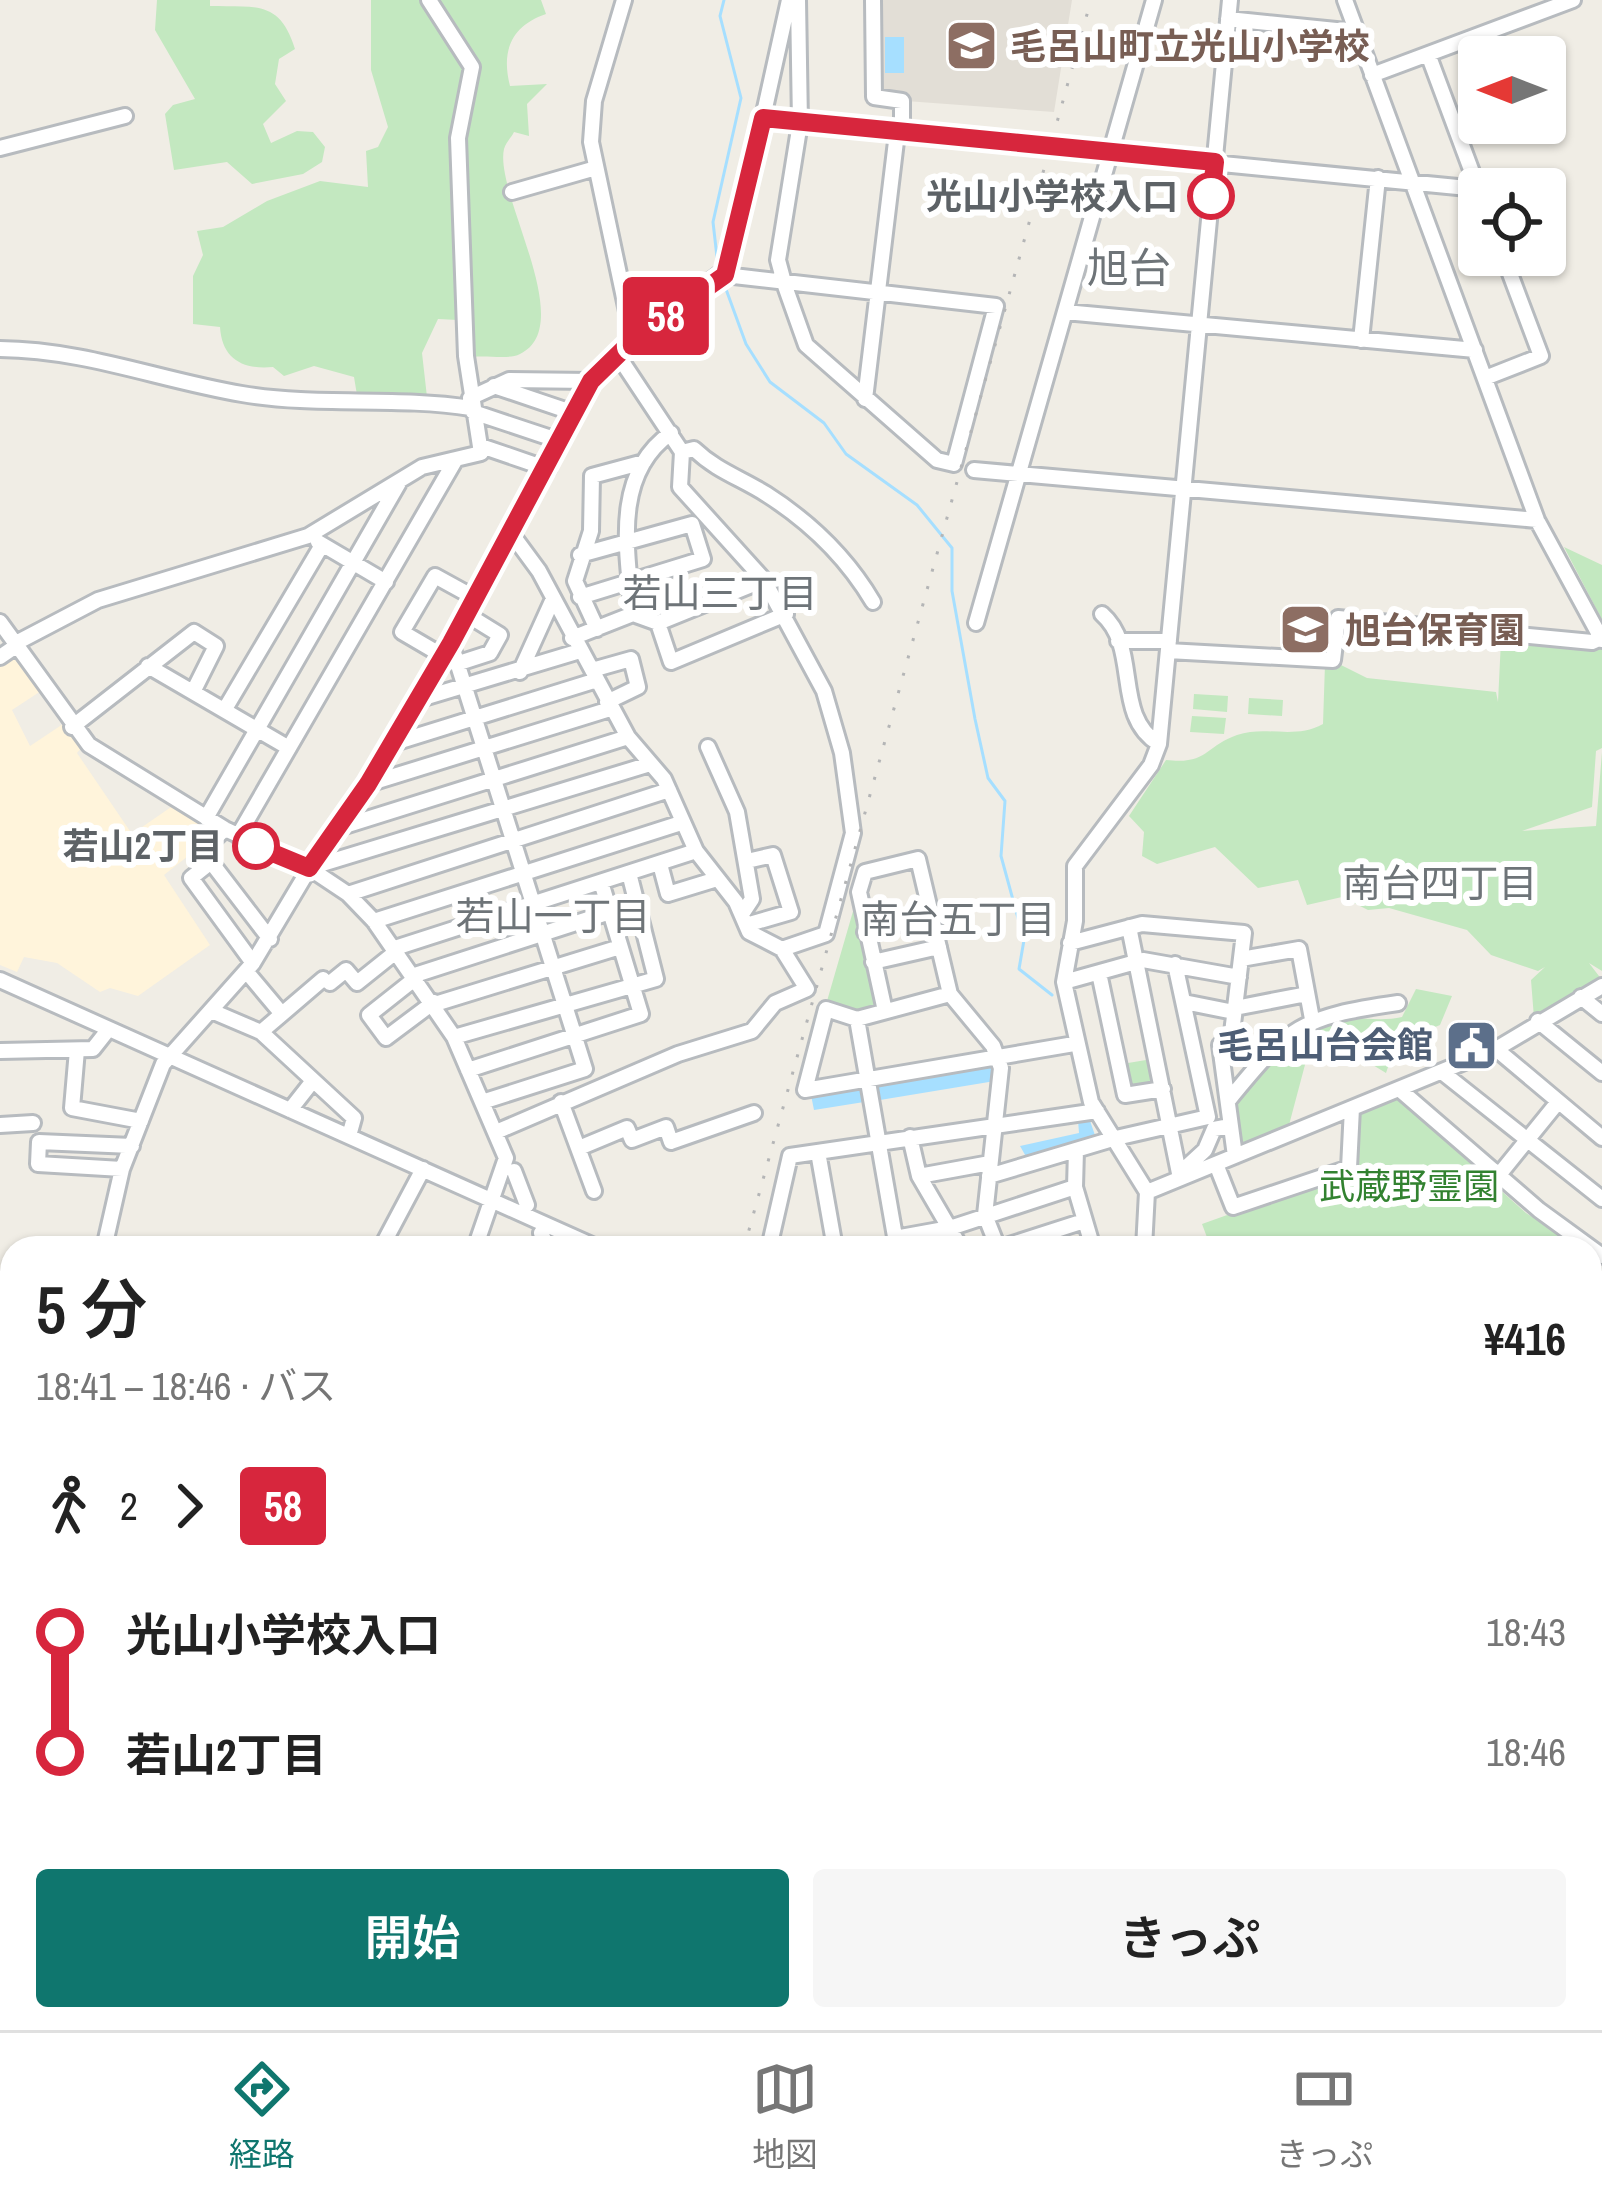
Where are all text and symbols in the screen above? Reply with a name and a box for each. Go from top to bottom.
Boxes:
school or university icon: 毛呂山町立光山小学校 [943,18,999,74]
place label: 毛呂山町立光山小学校 [1010,22,1370,70]
north arrow [1458,36,1566,144]
map controls [1458,36,1566,276]
button: locate [1458,168,1566,276]
place label: 光山小学校入口 [926,172,1178,220]
marker: 光山小学校入口 [1189,174,1233,218]
district label: 旭台 [1087,240,1171,296]
line badge: 58 [612,277,720,355]
text: 58 [647,288,685,344]
district label: 若山三丁目 [622,567,818,619]
school or university icon: 旭台保育園 [1278,602,1334,658]
place label: 旭台保育園 [1345,606,1525,654]
place label: 若山2丁目 [63,822,223,870]
marker: 若山2丁目 [234,824,278,868]
district label: 南台四丁目 [1342,857,1538,909]
district label: 若山一丁目 [455,890,651,942]
district label: 南台五丁目 [860,893,1056,945]
public building icon: 毛呂山台会館 [1444,1017,1500,1073]
place label: 毛呂山台会館 [1217,1021,1433,1069]
park label: 武蔵野霊園 [1319,1162,1499,1210]
text: 5 分 [36,1265,147,1354]
text: ¥416 [1484,1308,1566,1369]
text: 18:41 – 18:46 · バス [36,1360,336,1412]
icon: walk [36,1473,102,1539]
icon: forward [156,1473,222,1539]
text: 58 [264,1478,302,1534]
text: 2 [120,1480,138,1532]
text: 光山小学校入口 [126,1604,441,1665]
text: 18:43 [1486,1606,1566,1658]
text: 若山2丁目 [126,1724,327,1785]
text: 18:46 [1486,1726,1566,1778]
button: 開始 [36,1869,789,2007]
button: きっぷ [813,1869,1566,2007]
tab: 経路 [229,2056,295,2176]
tab: 地図 [752,2056,818,2176]
tab: きっぷ [1276,2056,1373,2176]

